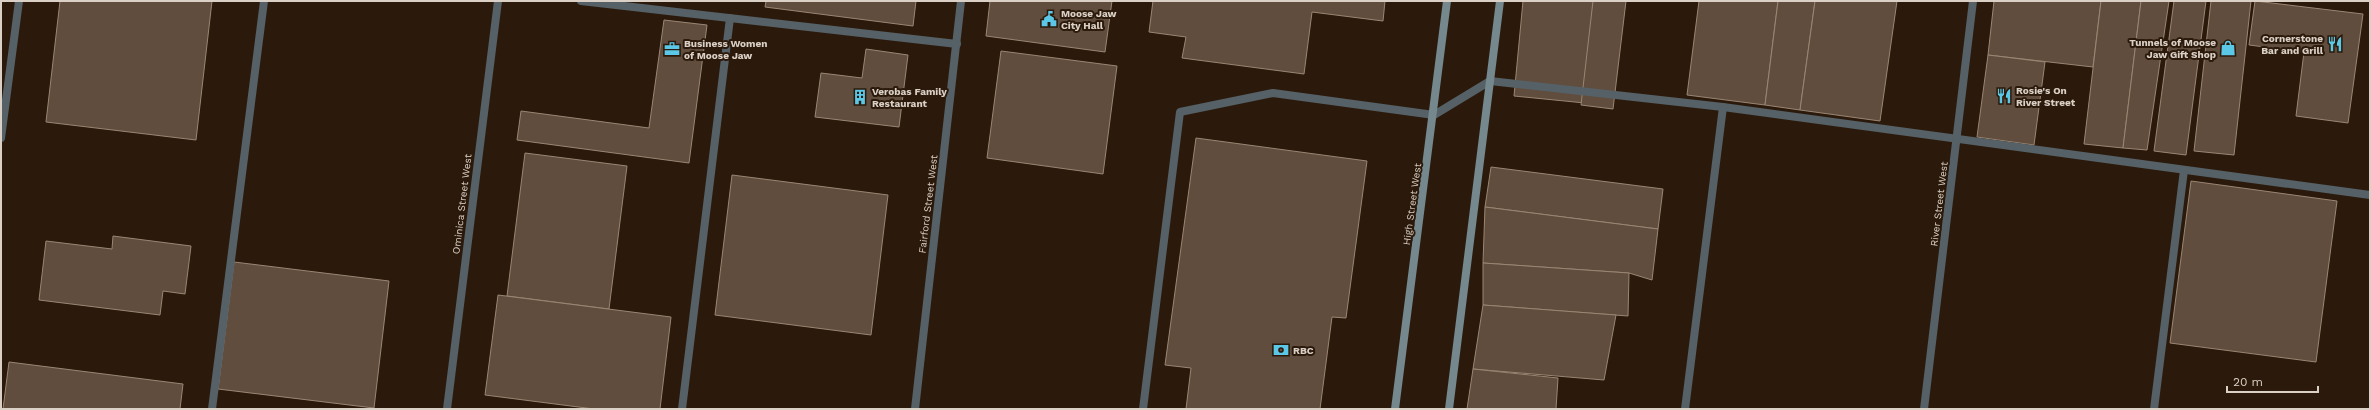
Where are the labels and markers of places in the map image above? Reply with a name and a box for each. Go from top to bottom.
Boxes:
place label: Moose Jaw City Hall [1061,8,1117,31]
public building icon: Moose Jaw City Hall [1040,10,1058,28]
place label: Cornerstone Bar and Grill [2261,33,2324,56]
restaurant icon: Cornerstone Bar and Grill [2326,35,2344,53]
place label: Tunnels of Moose Jaw Gift Shop [2129,37,2216,60]
place label: Business Women of Moose Jaw [684,38,767,61]
shop icon: Tunnels of Moose Jaw Gift Shop [2219,39,2237,57]
office icon: Business Women of Moose Jaw [663,40,681,58]
place label: Rosie's On River Street [2016,85,2076,108]
place label: Verobas Family Restaurant [872,86,947,109]
restaurant icon: Rosie's On River Street [1995,87,2013,105]
building icon: Verobas Family Restaurant [851,88,869,106]
bank icon: RBC [1272,341,1290,359]
place label: RBC [1293,345,1314,356]

